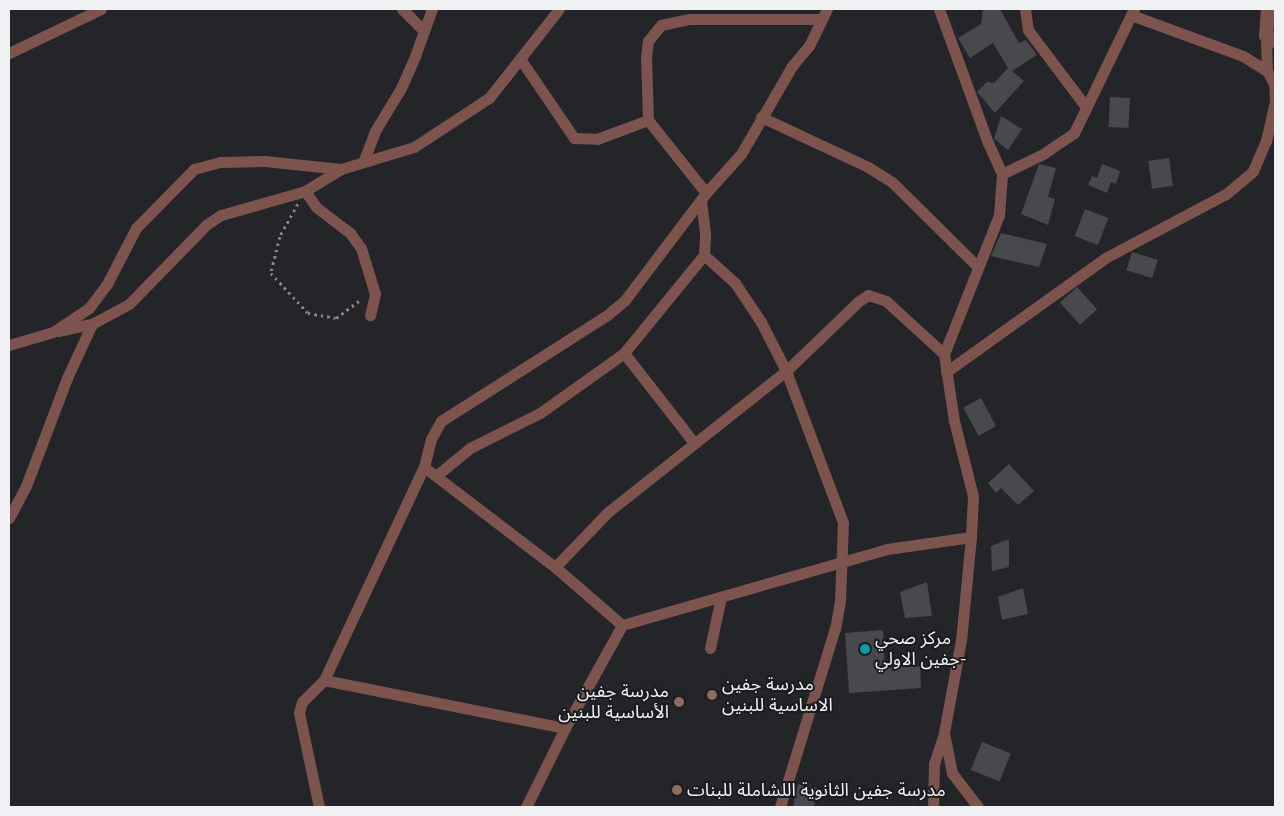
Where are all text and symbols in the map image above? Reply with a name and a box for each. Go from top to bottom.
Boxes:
place label: مركز صحي جفين الاولي- [875,628,967,670]
marker: مركز صحي جفين الاولي- [859,643,871,655]
place label: مدرسة جفين الاساسية للبنين [722,674,833,716]
place label: مدرسة جفين الأساسية للبنين [558,681,669,724]
marker: مدرسة جفين الاساسية للبنين [706,689,718,701]
marker: مدرسة جفين الأساسية للبنين [673,696,685,708]
place label: مدرسة جفين الثانوية اللشاملة للبنات [687,779,946,801]
marker: مدرسة جفين الثانوية اللشاملة للبنات [671,784,683,796]

